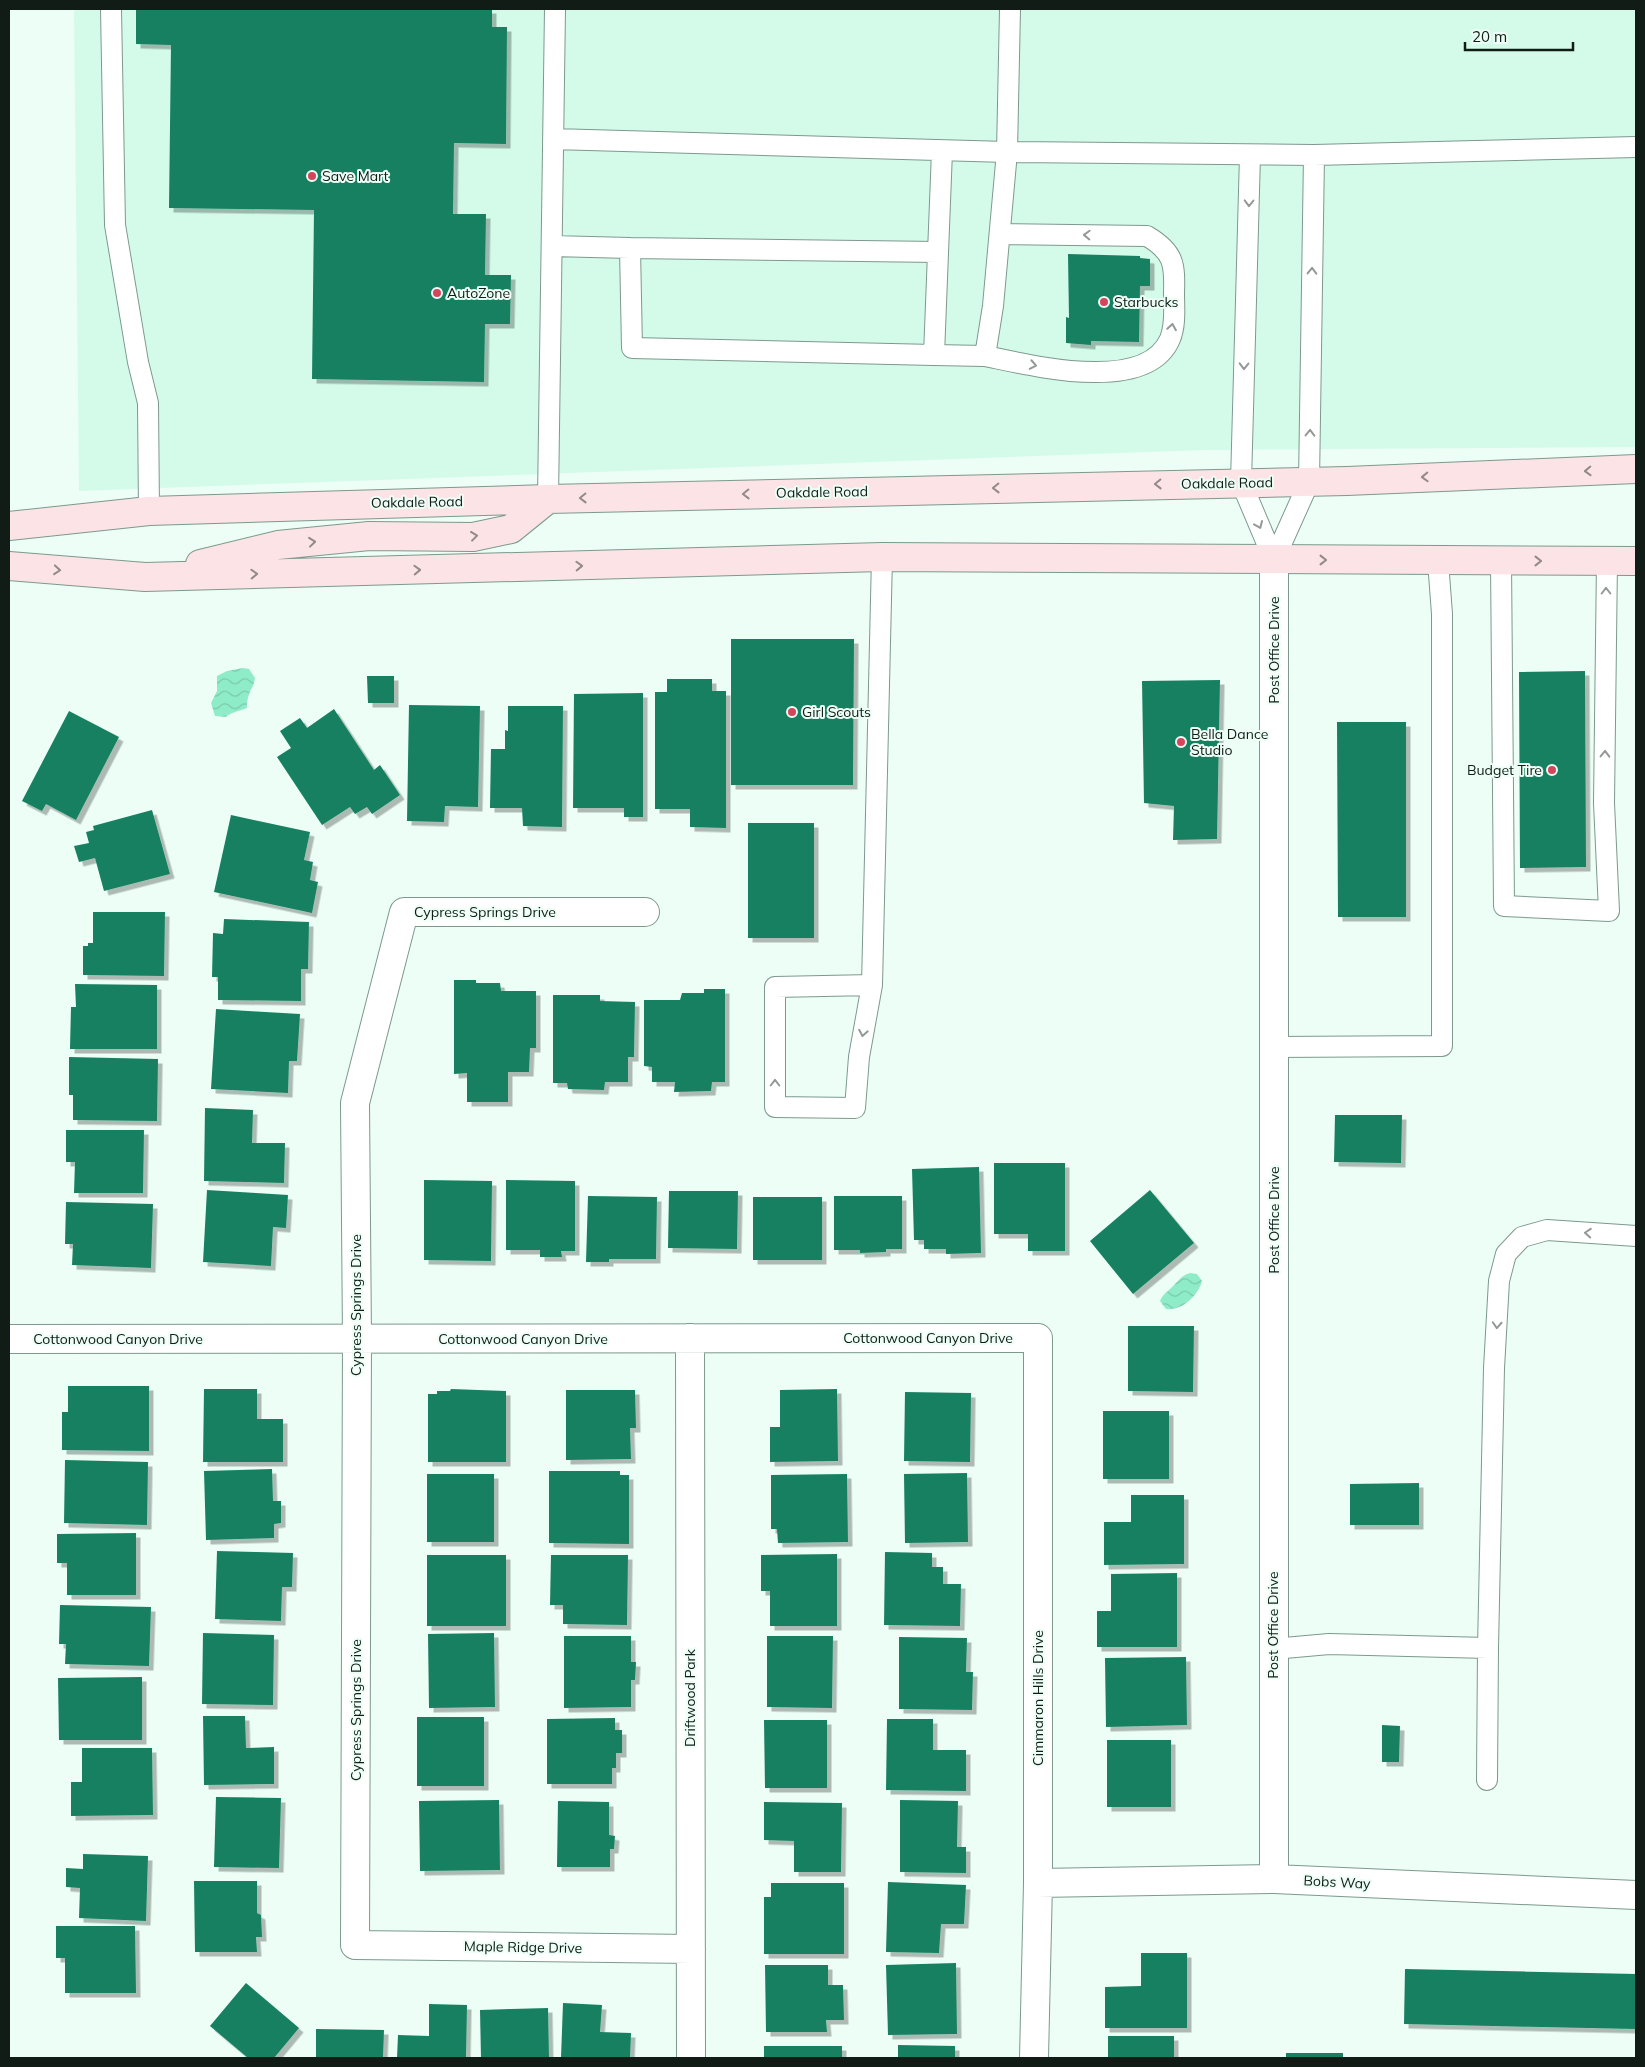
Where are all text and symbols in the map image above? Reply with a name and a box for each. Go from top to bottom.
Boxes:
scale bar [1465,20,1572,52]
text: 20 m [1472,27,1507,46]
place label: Save Mart [322,167,389,185]
marker: Save Mart [306,170,318,182]
one-way arrow [1243,200,1254,208]
one-way arrow [1083,230,1090,240]
one-way arrow [1307,267,1317,274]
place label: AutoZone [447,284,510,302]
marker: AutoZone [431,287,443,299]
place label: Starbucks [1114,293,1179,311]
marker: Starbucks [1098,296,1110,308]
one-way arrow [1167,323,1177,331]
one-way arrow [1028,359,1037,370]
one-way arrow [1239,362,1250,370]
one-way arrow [1304,429,1315,437]
one-way arrow [1583,466,1591,477]
one-way arrow [1421,472,1429,483]
street label: Oakdale Road [1181,473,1273,493]
one-way arrow [1154,479,1162,489]
street label: Oakdale Road [776,482,868,502]
one-way arrow [992,483,1000,493]
one-way arrow [742,489,750,499]
street label: Oakdale Road [371,492,463,512]
one-way arrow [579,493,587,503]
one-way arrow [1253,520,1263,529]
one-way arrow [470,531,478,542]
one-way arrow [308,537,316,548]
one-way arrow [1319,555,1327,565]
one-way arrow [1534,556,1542,566]
one-way arrow [576,561,584,571]
one-way arrow [54,564,62,575]
one-way arrow [414,565,421,575]
one-way arrow [251,569,259,580]
one-way arrow [1601,587,1611,595]
street label: Post Office Drive [1265,596,1283,704]
place label: Girl Scouts [802,703,871,721]
marker: Girl Scouts [786,706,798,718]
place label: Bella Dance Studio [1191,725,1268,759]
marker: Bella Dance Studio [1175,736,1187,748]
one-way arrow [1600,750,1610,758]
place label: Budget Tire [1467,761,1542,779]
marker: Budget Tire [1546,764,1558,776]
street label: Cypress Springs Drive [414,903,556,921]
one-way arrow [859,1029,869,1038]
one-way arrow [770,1079,780,1086]
street label: Post Office Drive [1265,1166,1283,1274]
one-way arrow [1583,1227,1591,1238]
street label: Cypress Springs Drive [347,1234,365,1376]
one-way arrow [1491,1322,1502,1330]
street label: Cottonwood Canyon Drive [843,1329,1013,1347]
street label: Cottonwood Canyon Drive [33,1330,203,1348]
street label: Cottonwood Canyon Drive [438,1330,608,1348]
street label: Post Office Drive [1264,1571,1282,1679]
street label: Cimmaron Hills Drive [1029,1630,1047,1766]
street label: Cypress Springs Drive [347,1639,365,1781]
street label: Driftwood Park [681,1648,699,1747]
street label: Bobs Way [1303,1871,1372,1893]
street label: Maple Ridge Drive [464,1937,582,1957]

